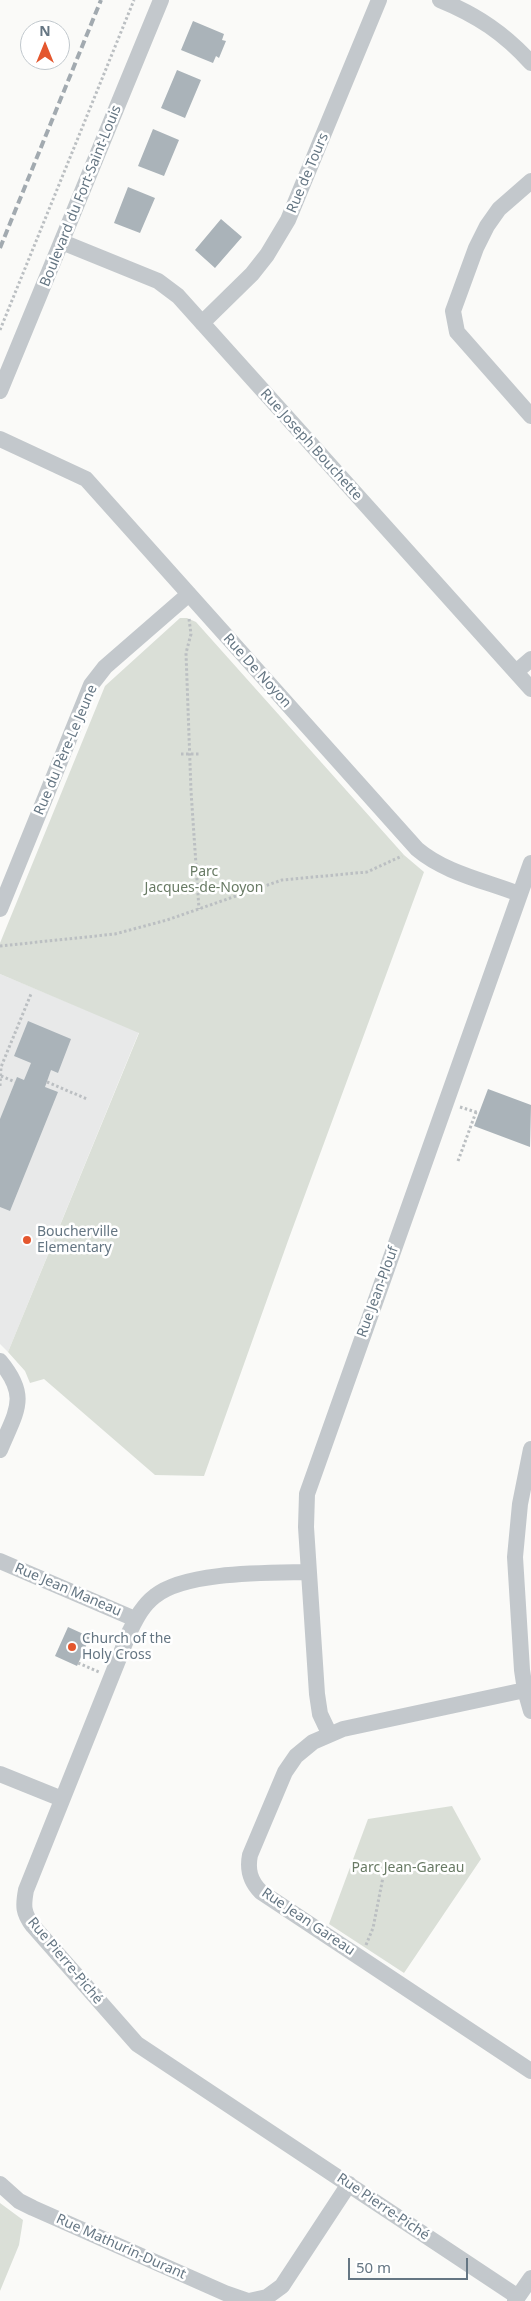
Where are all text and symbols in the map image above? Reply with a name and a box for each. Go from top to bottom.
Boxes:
north arrow [20,20,70,70]
text: N [39,21,51,40]
street label: Boulevard du Fort-Saint-Louis [37,103,125,289]
street label: Rue de Tours [284,130,332,216]
street label: Rue Joseph Bouchette [257,386,365,504]
street label: Rue De Noyon [219,631,295,711]
street label: Rue du Père-Le Jeune [31,682,101,818]
park label: Parc Jacques-de-Noyon [145,864,263,896]
place label: Boucherville Elementary [37,1224,118,1256]
marker: Boucherville Elementary [21,1234,33,1246]
street label: Rue Jean-Plouf [354,1244,402,1340]
street label: Rue Jean Maneau [12,1560,124,1620]
place label: Church of the Holy Cross [82,1631,171,1664]
marker: Church of the Holy Cross [66,1641,78,1653]
park label: Parc Jean-Gareau [352,1860,464,1876]
street label: Rue Jean Gareau [258,1885,358,1959]
street label: Rue Pierre-Piché [24,1914,106,2008]
street label: Rue Pierre-Piché [334,2170,432,2244]
street label: Rue Mathurin-Durant [54,2211,188,2283]
scale bar [351,2248,471,2280]
text: 50 m [356,2257,391,2277]

